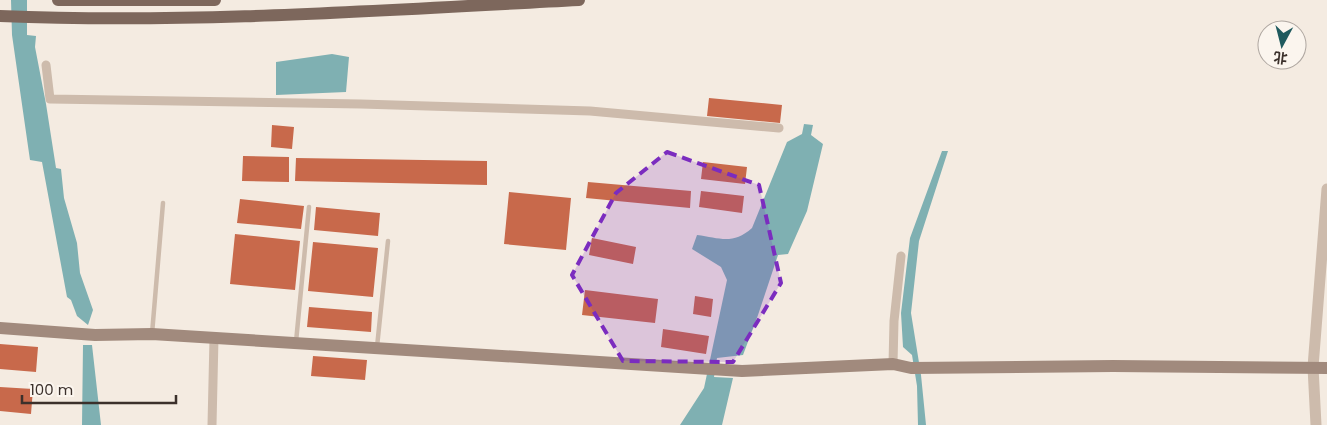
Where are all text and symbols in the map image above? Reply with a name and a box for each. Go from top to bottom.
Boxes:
north arrow [1257,20,1307,70]
text: 北 [1272,47,1289,69]
scale bar [22,372,176,404]
text: 100 m [30,379,73,400]

